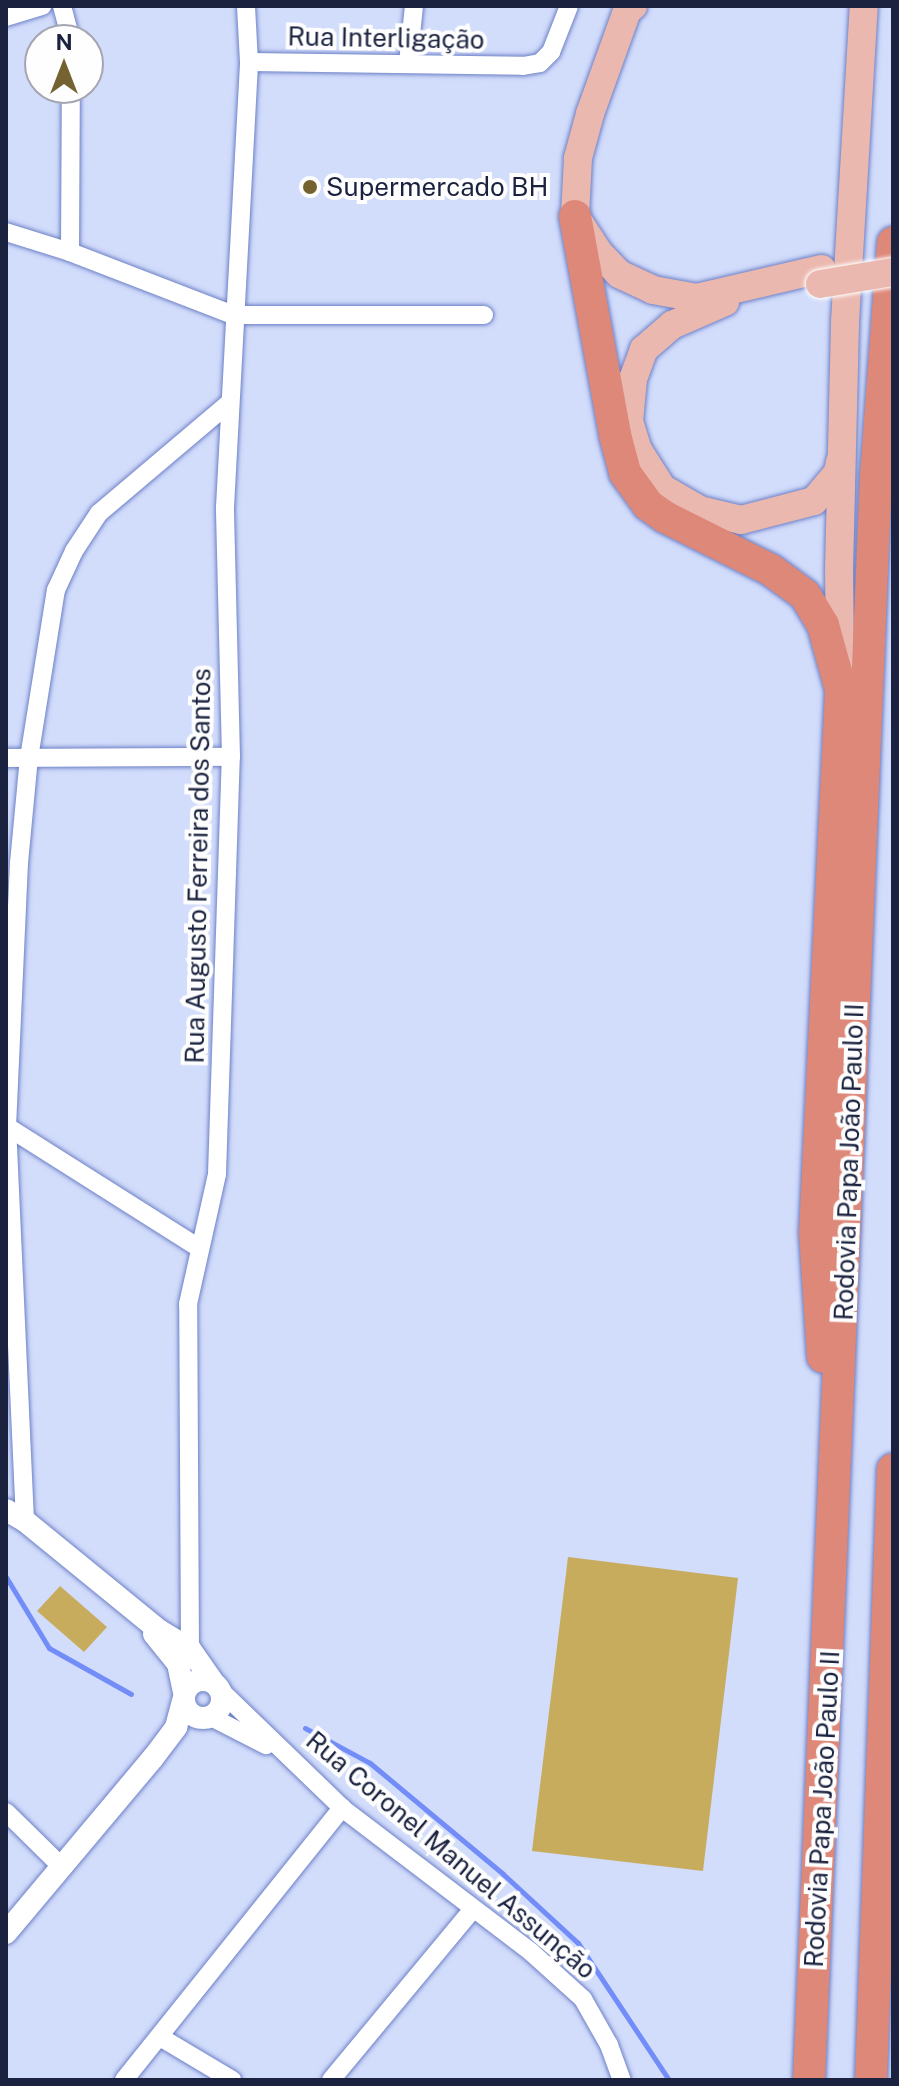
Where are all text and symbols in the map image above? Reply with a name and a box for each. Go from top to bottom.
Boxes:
street label: Rua Interligação [287,21,485,55]
north arrow [24,24,104,104]
text: N [55,29,73,55]
place label: Supermercado BH [326,171,549,203]
marker: Supermercado BH [301,178,319,196]
street label: Rua Augusto Ferreira dos Santos [179,668,217,1064]
street label: Rodovia Papa João Paulo II [828,1003,870,1321]
street label: Rodovia Papa João Paulo II [798,1650,846,1968]
street label: Rua Coronel Manuel Assunção [300,1725,602,1985]

